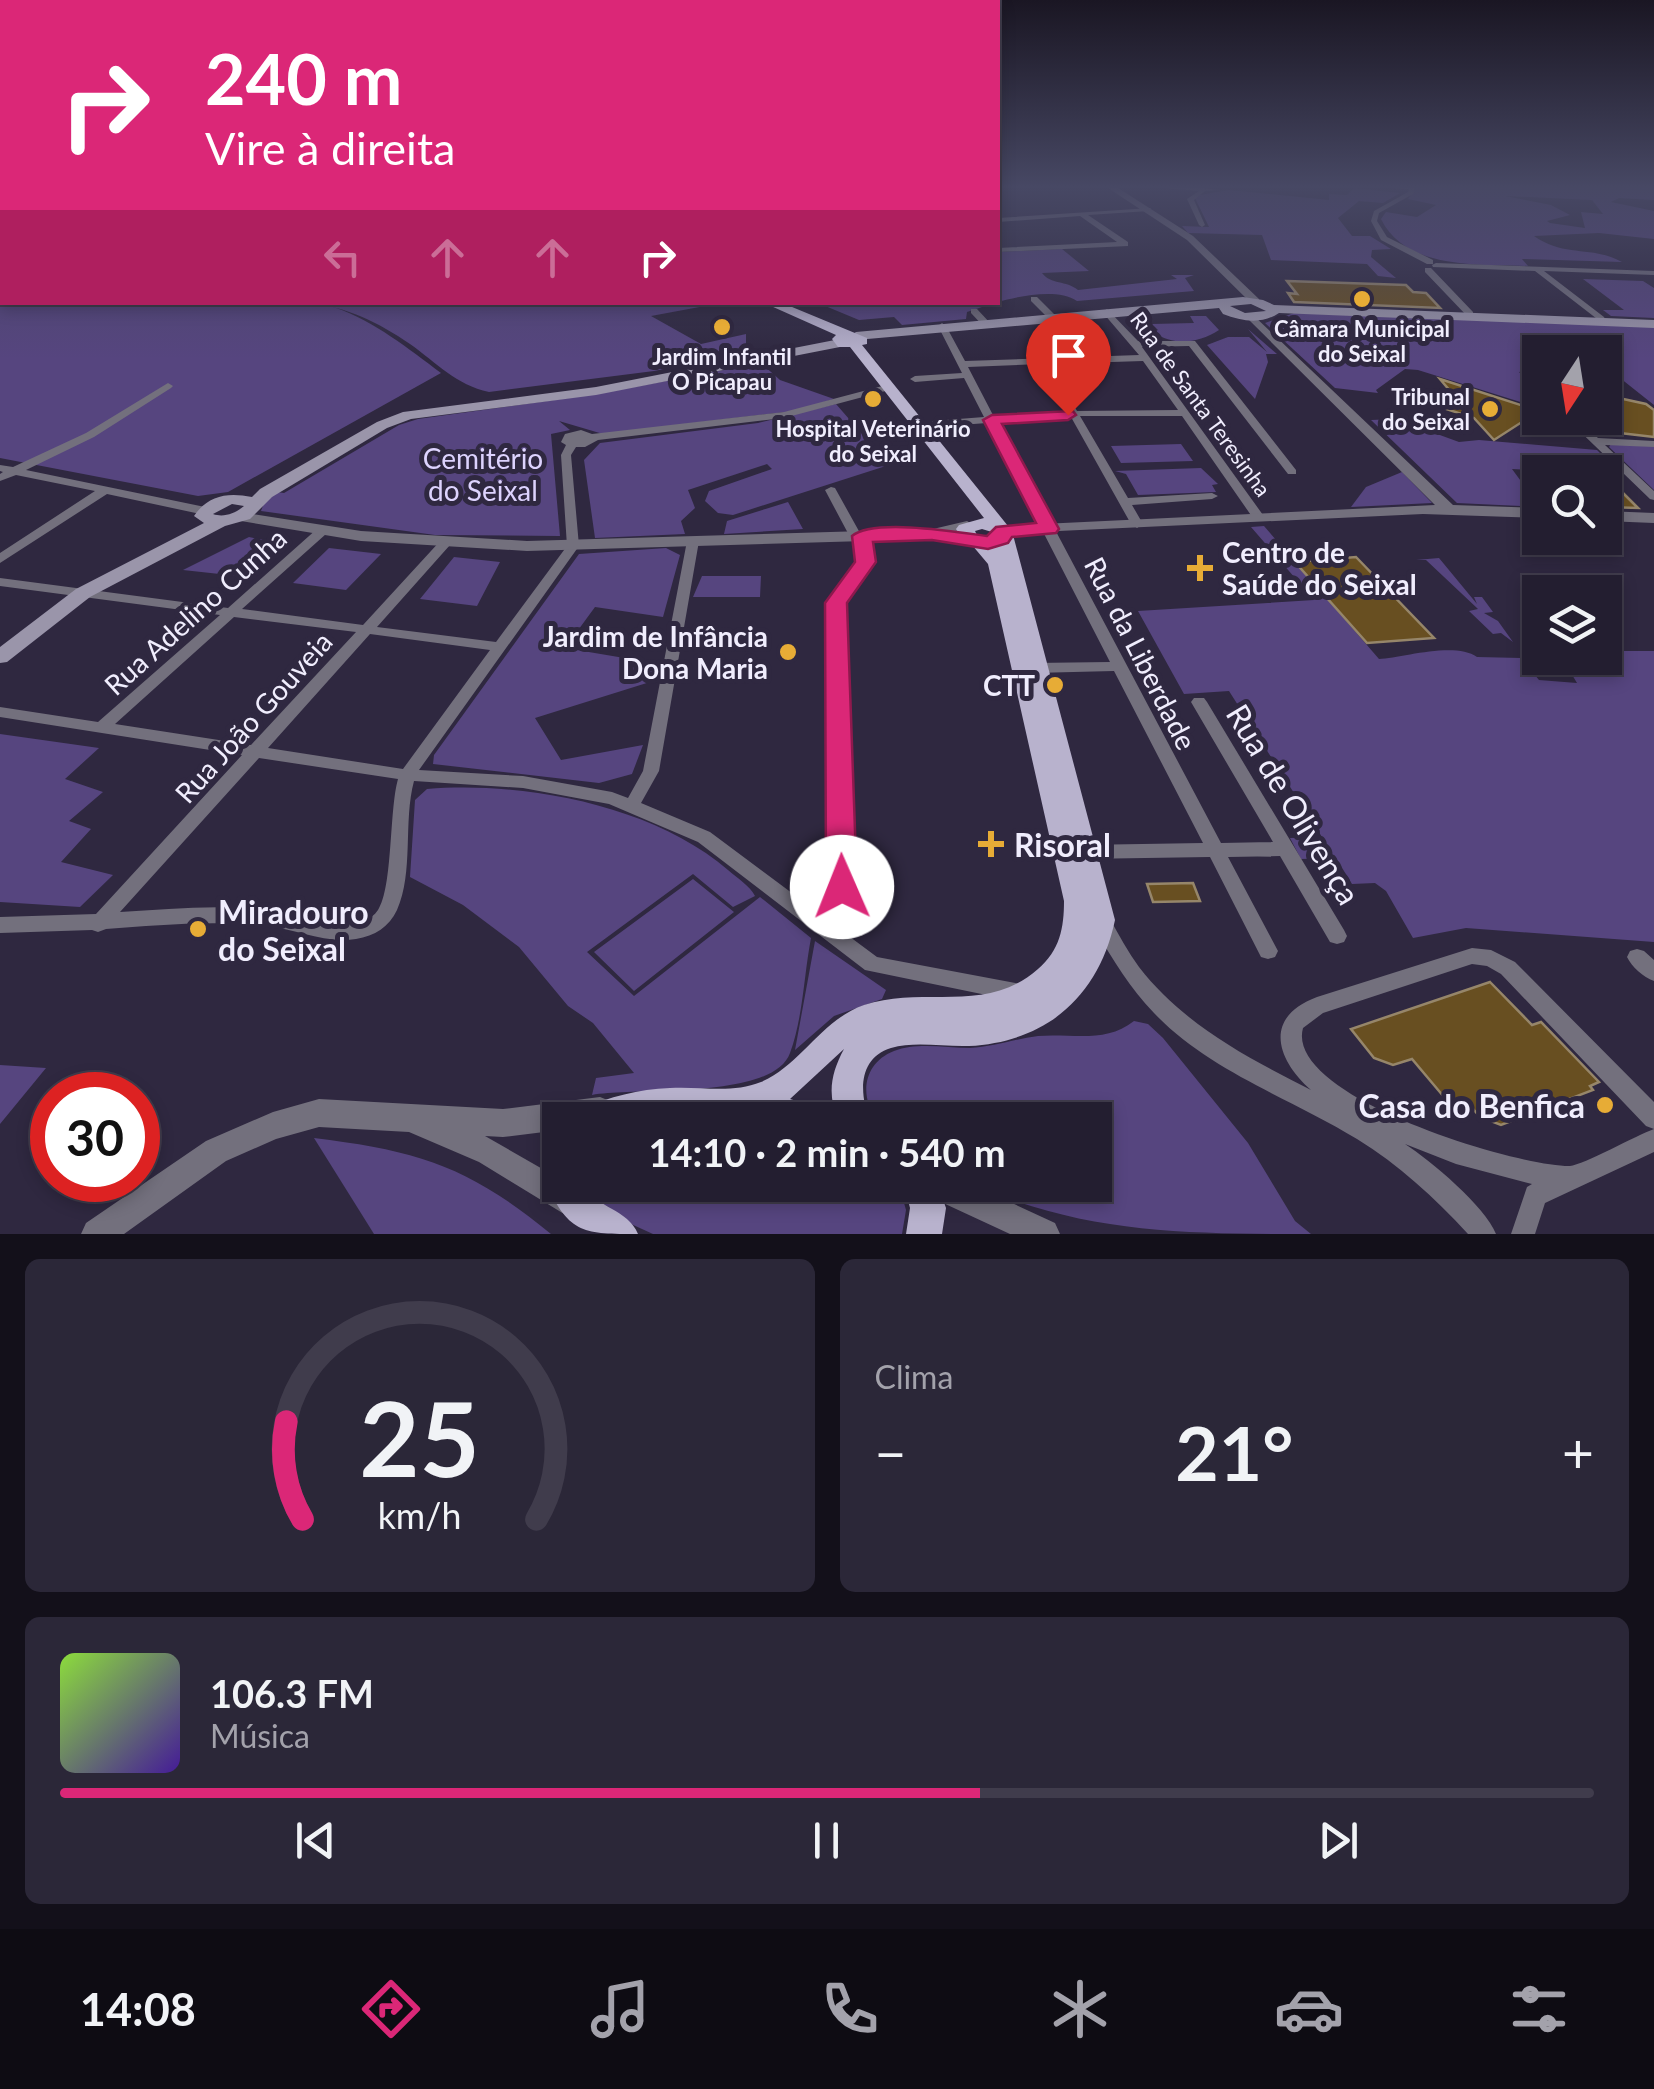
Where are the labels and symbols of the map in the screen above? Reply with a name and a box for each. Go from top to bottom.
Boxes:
marker: Câmara Municipal do Seixal [1351,288,1373,310]
street label: Rua de Santa Teresinha [1125,306,1277,502]
pin [1026,313,1111,416]
place label: Câmara Municipal do Seixal [1274,315,1450,367]
marker: Jardim Infantil O Picapau [711,316,733,338]
north arrow [1522,335,1622,435]
place label: Jardim Infantil O Picapau [652,343,792,395]
place label: Tribunal do Seixal [1382,383,1470,435]
marker: Hospital Veterinário do Seixal [862,388,884,410]
marker: Tribunal do Seixal [1479,398,1501,420]
place label: Hospital Veterinário do Seixal [775,415,971,467]
park label: Cemitério do Seixal [423,441,543,507]
street label: Rua Adelino Cunha [97,520,293,702]
place label: Centro de Saúde do Seixal [1222,535,1417,601]
street label: Rua da Liberdade [1078,551,1204,755]
marker: Centro de Saúde do Seixal [1187,555,1213,581]
place label: Jardim de Infância Dona Maria [543,619,768,685]
street label: Rua João Gouveia [167,625,339,809]
marker: Jardim de Infância Dona Maria [777,641,799,663]
place label: CTT [983,668,1035,702]
marker: CTT [1044,674,1066,696]
street label: Rua de Olivença [1219,697,1369,911]
place label: Risoral [1014,825,1111,864]
marker: Risoral [978,831,1004,857]
position arrow [790,835,894,939]
place label: Miradouro do Seixal [218,892,369,968]
marker: Miradouro do Seixal [187,918,209,940]
speed limit sign: 30 [30,1072,160,1202]
place label: Casa do Benfica [1359,1086,1585,1125]
marker: Casa do Benfica [1594,1094,1616,1116]

